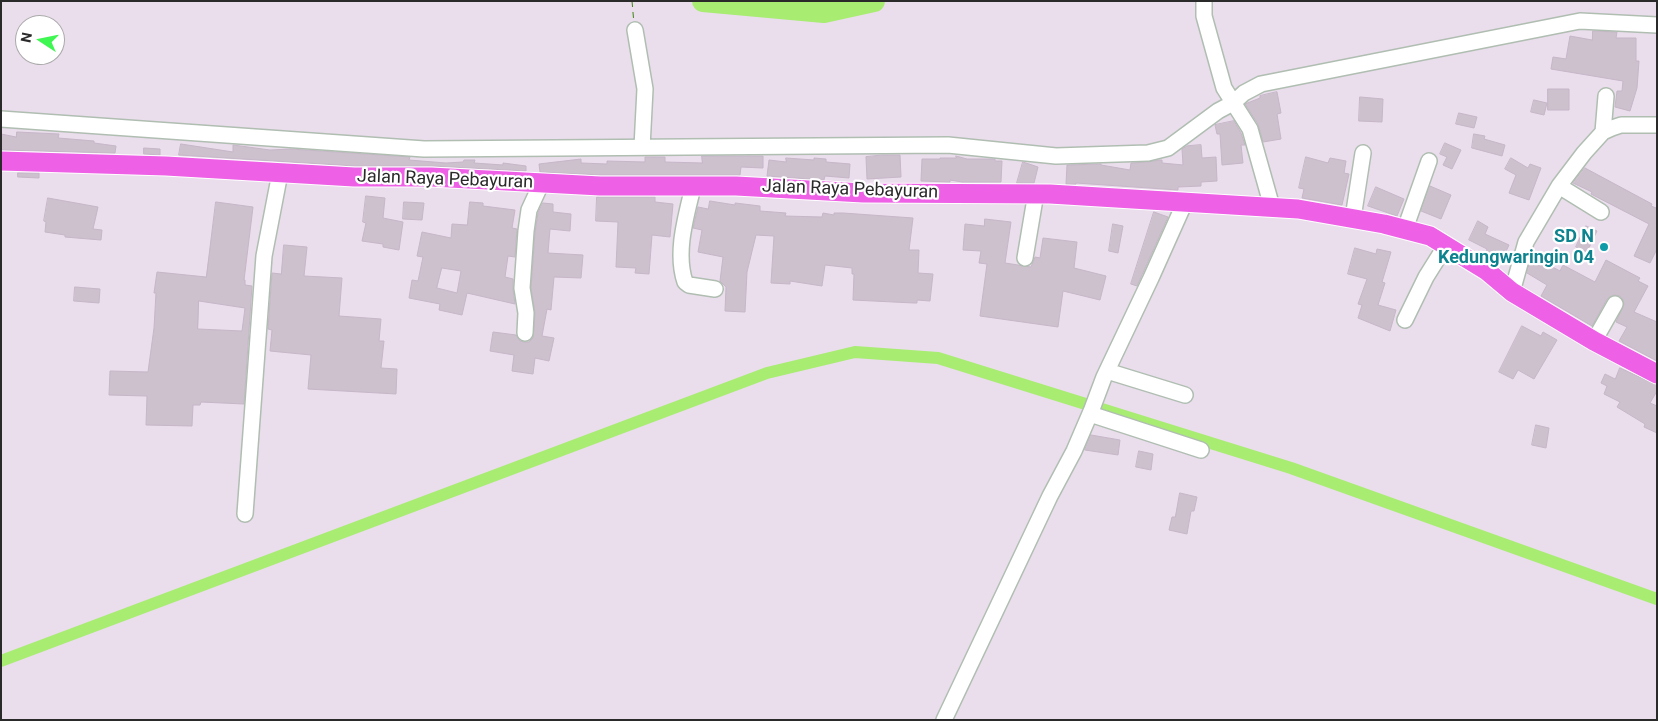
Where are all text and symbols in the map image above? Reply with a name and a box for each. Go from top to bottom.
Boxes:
north arrow [15,15,65,65]
text: N [17,31,35,44]
street label: Jalan Raya Pebayuran [357,166,533,194]
street label: Jalan Raya Pebayuran [762,176,938,204]
place label: SD N Kedungwaringin 04 [1438,226,1594,268]
marker: SD N Kedungwaringin 04 [1598,241,1610,253]

